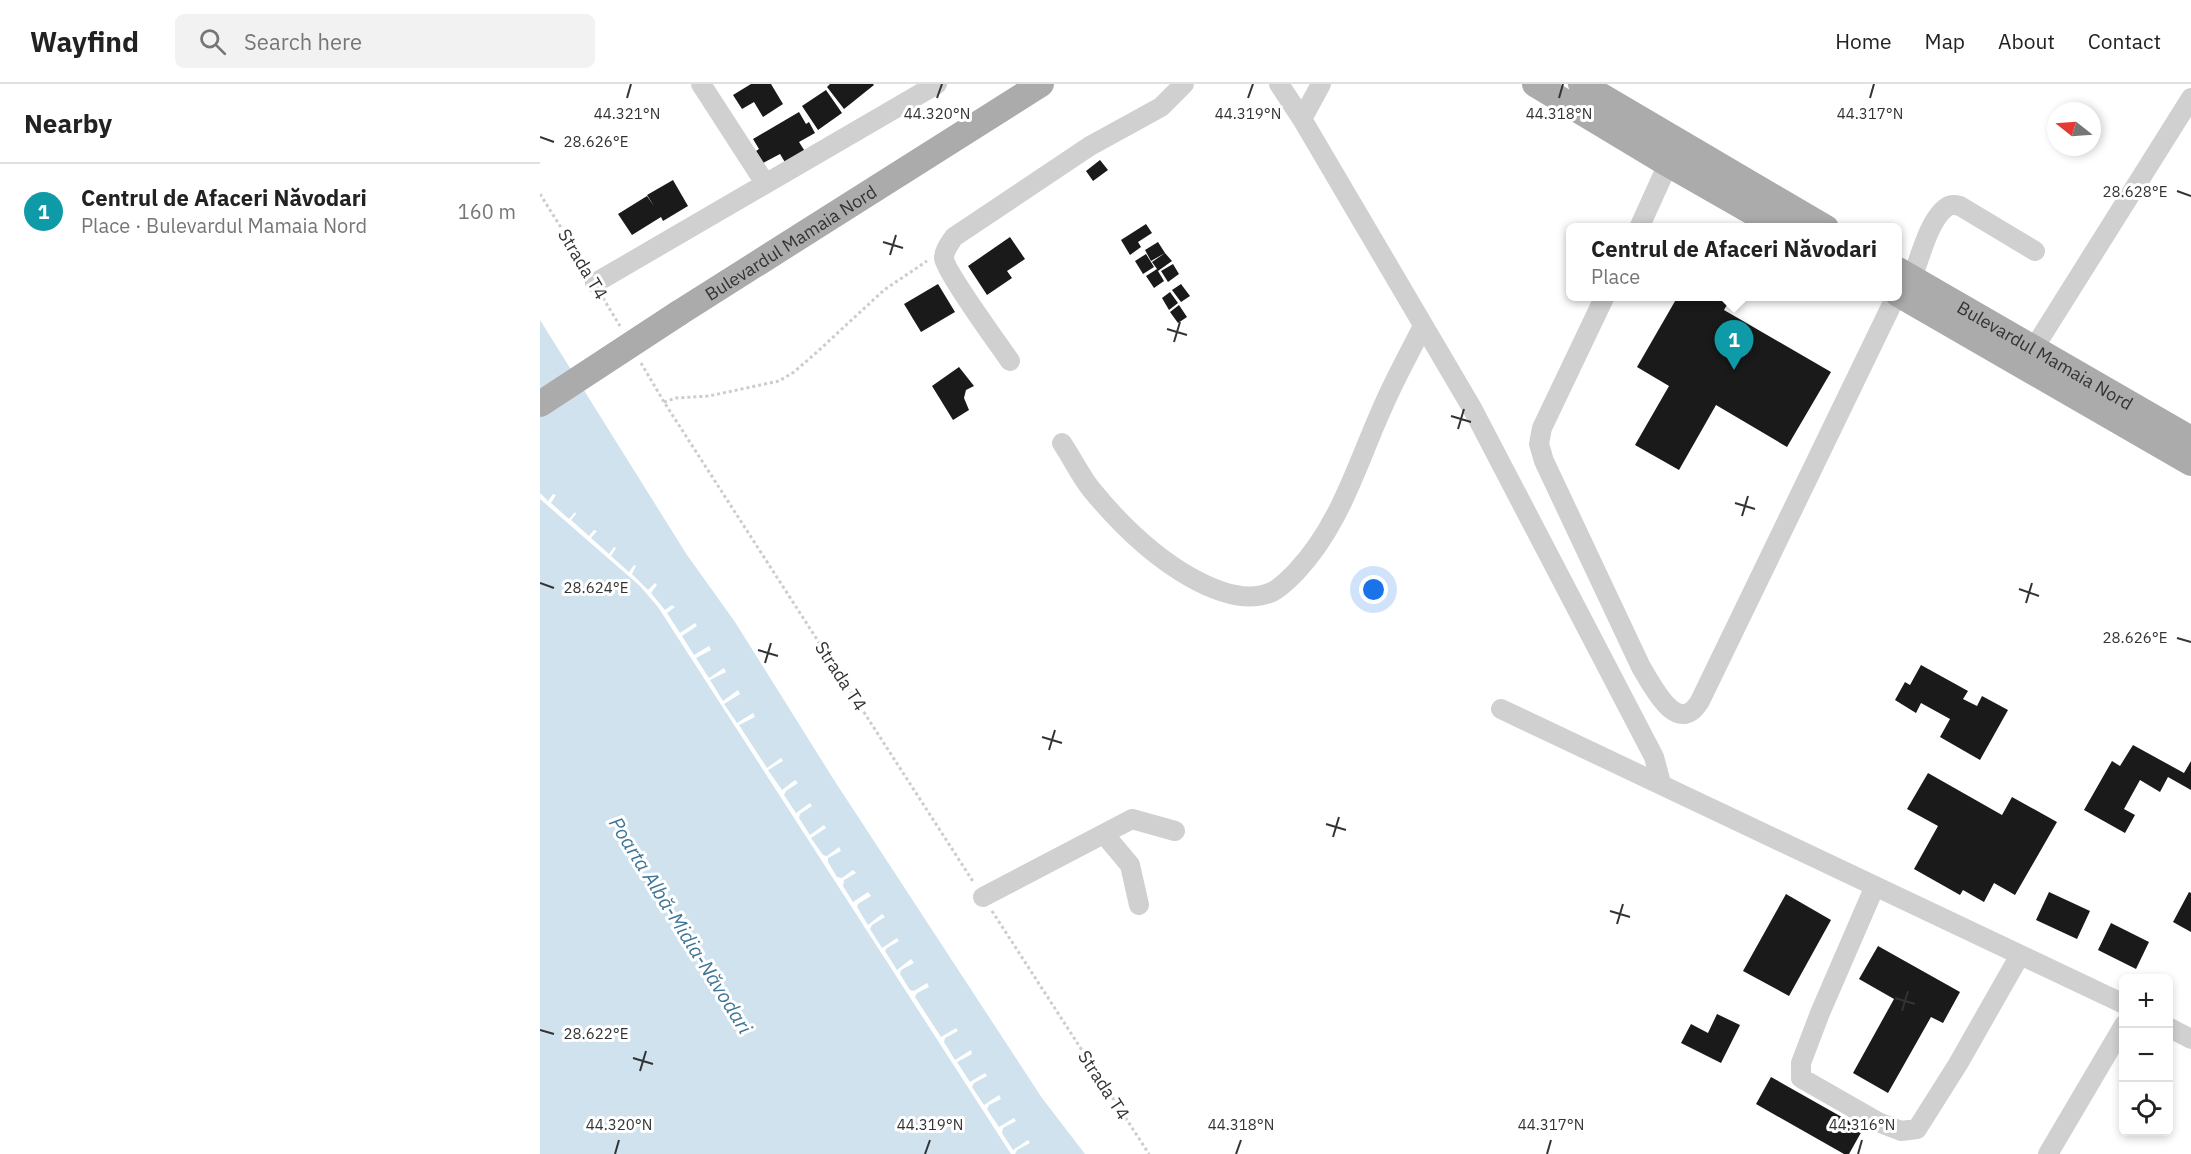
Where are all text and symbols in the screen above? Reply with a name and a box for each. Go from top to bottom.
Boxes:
search box [175,14,595,68]
text: Wayfind [30,23,139,60]
icon: search [196,25,229,58]
text: Search here [244,27,362,56]
text: Home [1835,27,1892,55]
text: Map [1925,27,1965,55]
text: About [1998,27,2055,55]
text: Contact [2088,27,2161,55]
north arrow [2047,102,2101,156]
text: 44.321°N [594,104,660,123]
text: 44.320°N [904,104,970,123]
text: 44.319°N [1215,104,1281,123]
text: 44.318°N [1526,104,1592,123]
text: 44.317°N [1837,104,1903,123]
text: Nearby [24,106,112,140]
text: 28.626°E [564,132,628,151]
street label: Bulevardul Mamaia Nord [700,179,881,305]
text: 28.628°E [2103,182,2167,201]
text: Centrul de Afaceri Năvodari [81,183,367,212]
text: 1 [38,198,50,225]
text: 160 m [458,198,516,225]
text: Place · Bulevardul Mamaia Nord [81,212,367,239]
popup [1566,223,1902,301]
street label: Strada T4 [553,225,613,304]
text: Centrul de Afaceri Năvodari [1591,234,1877,263]
text: Place [1591,263,1640,290]
street label: Bulevardul Mamaia Nord [1953,295,2137,415]
pin: 1 [1714,320,1754,370]
your location [1359,575,1388,604]
text: 28.624°E [564,578,628,597]
text: 28.626°E [2103,628,2167,647]
street label: Strada T4 [810,637,872,715]
water label: Poarta Albă-Midia-Năvodari [603,811,759,1039]
map controls [2119,974,2173,1136]
button: + [2119,974,2173,1028]
text: 28.622°E [564,1024,628,1043]
button: − [2119,1028,2173,1082]
street label: Strada T4 [1073,1046,1135,1124]
button: locate [2119,1082,2173,1136]
text: 44.320°N [586,1115,652,1134]
text: 44.319°N [897,1115,963,1134]
text: 44.318°N [1208,1115,1274,1134]
text: 44.317°N [1518,1115,1584,1134]
text: 44.316°N [1829,1115,1895,1134]

